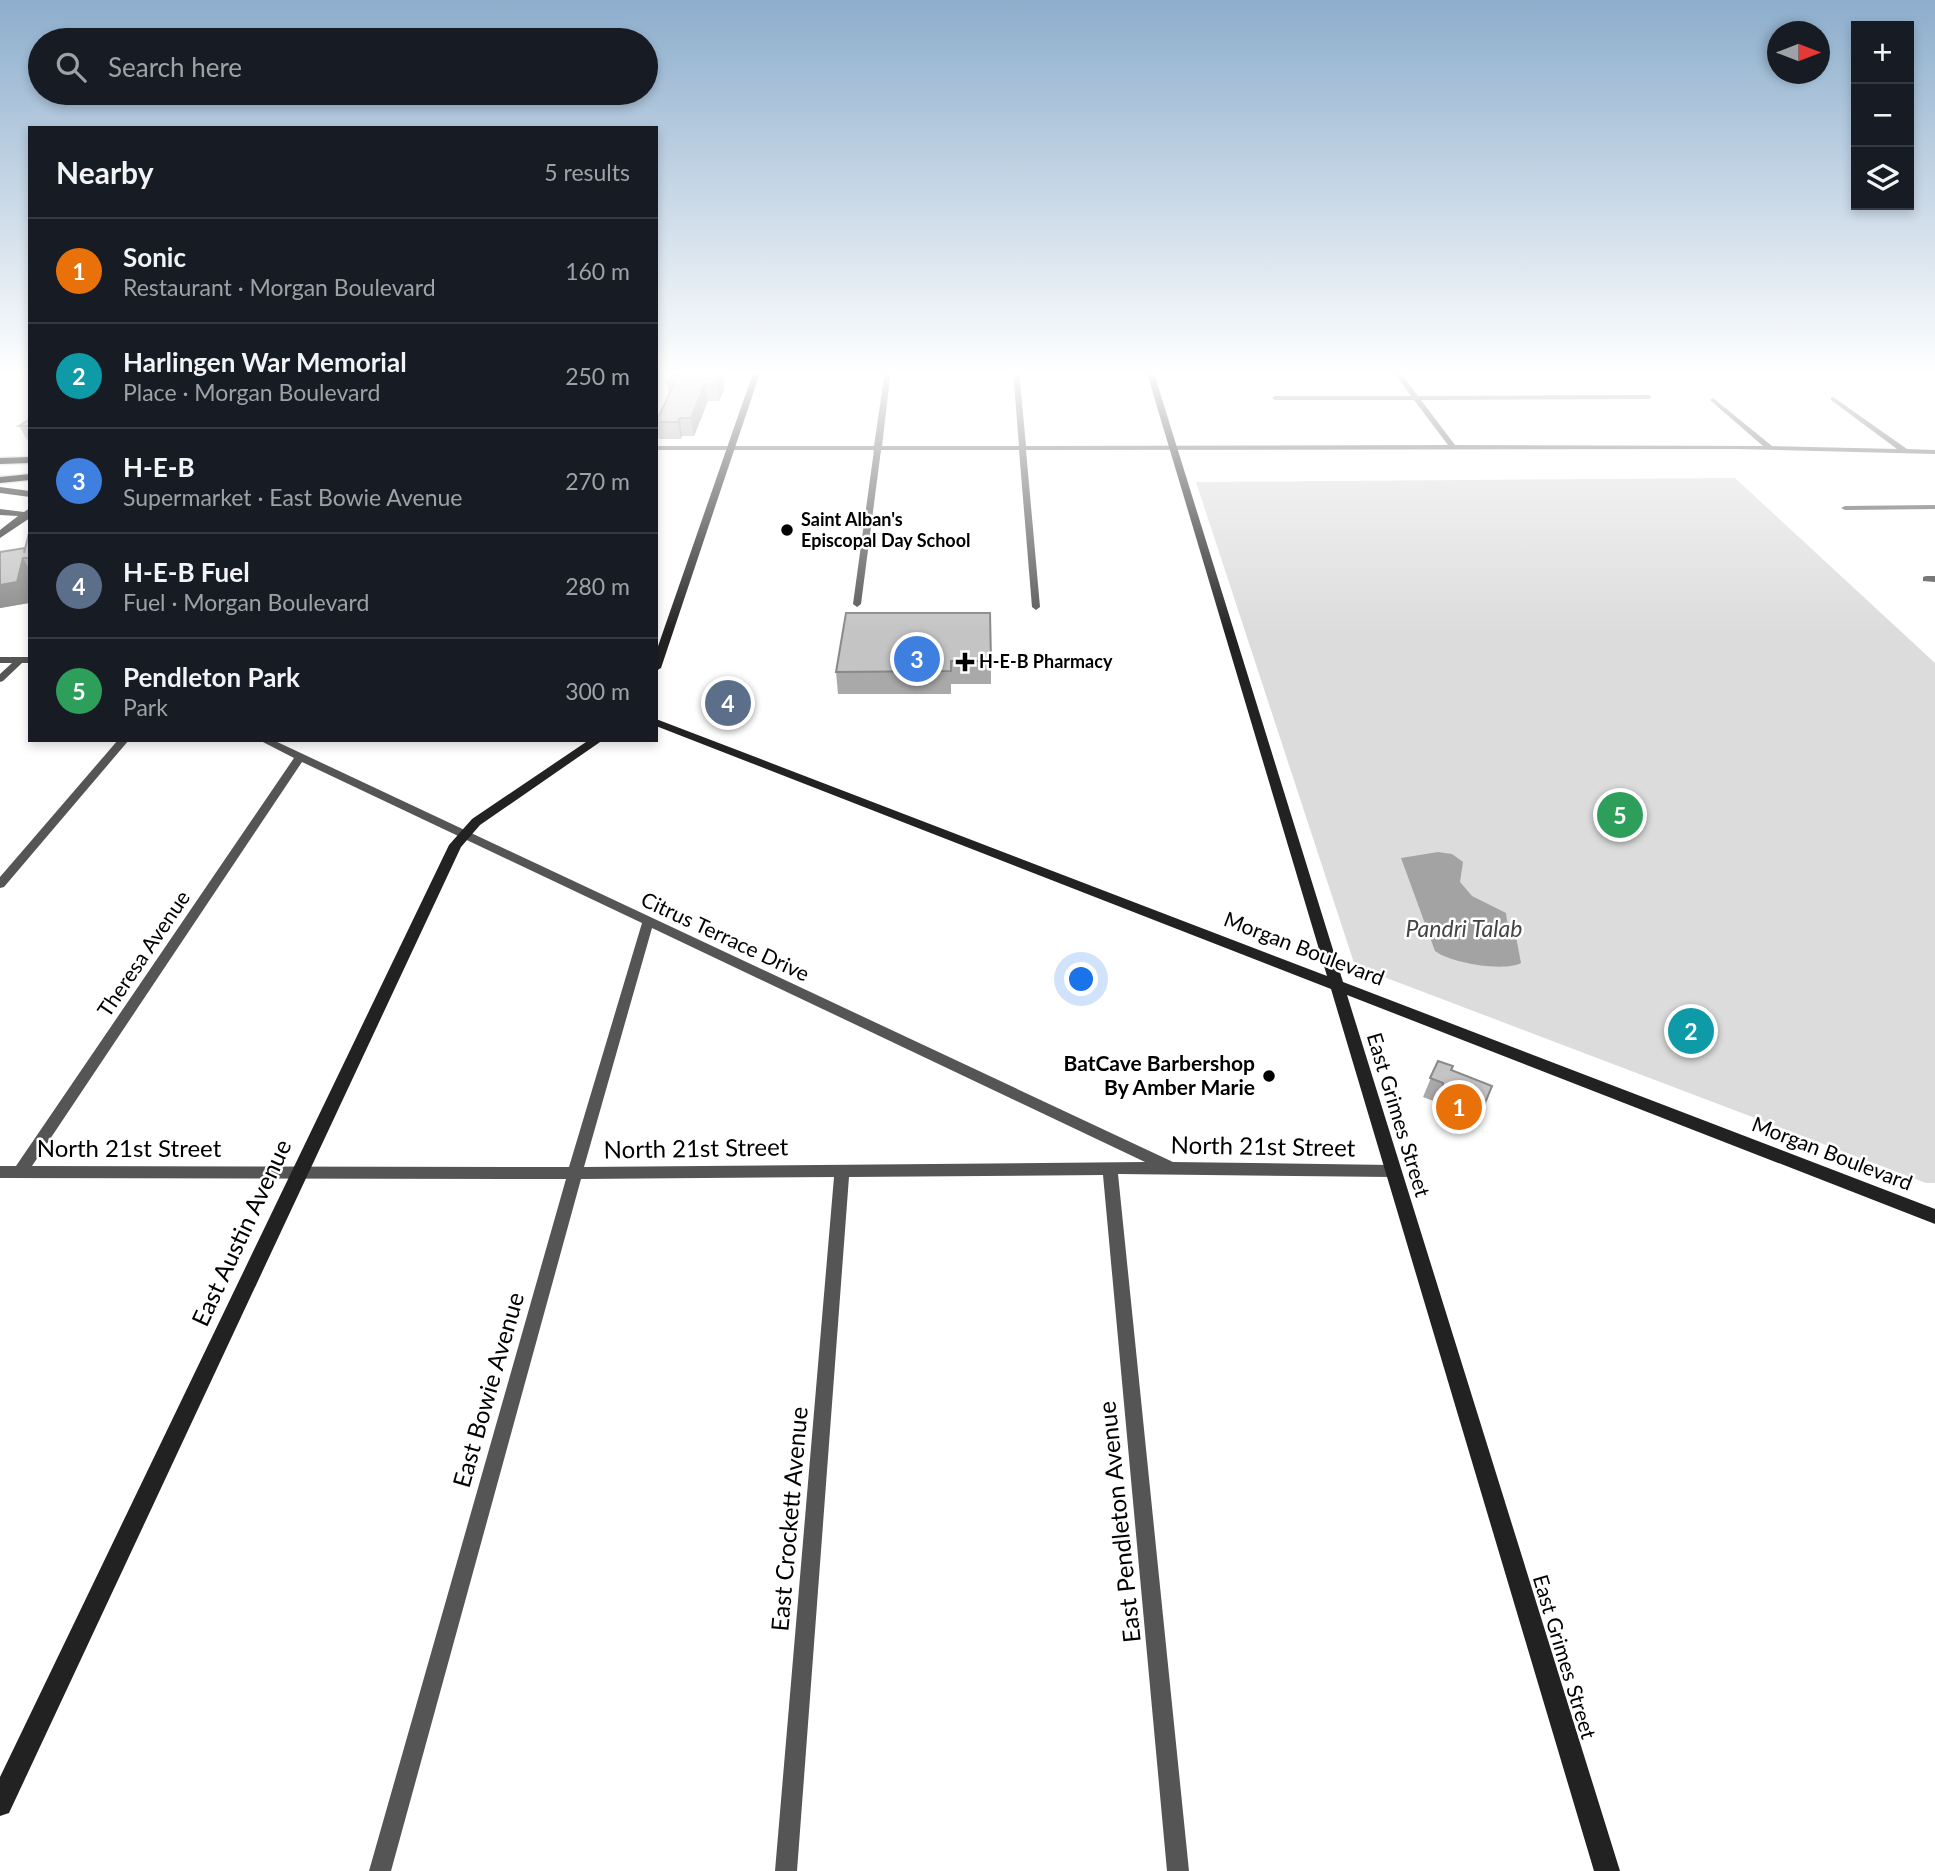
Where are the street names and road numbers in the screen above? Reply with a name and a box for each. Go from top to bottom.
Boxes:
street label: Theresa Avenue [91,885,194,1021]
street label: Citrus Terrace Drive [638,886,814,986]
street label: Morgan Boulevard [1221,905,1388,990]
street label: East Grimes Street [1363,1029,1436,1200]
street label: Morgan Boulevard [1749,1110,1916,1195]
street label: North 21st Street [1170,1129,1356,1162]
street label: North 21st Street [603,1131,789,1164]
street label: North 21st Street [37,1133,222,1162]
street label: East Austin Avenue [185,1134,297,1330]
street label: East Bowie Avenue [446,1289,529,1490]
street label: East Pendleton Avenue [1091,1400,1146,1644]
street label: East Crockett Avenue [764,1405,813,1632]
street label: East Grimes Street [1529,1571,1602,1742]

